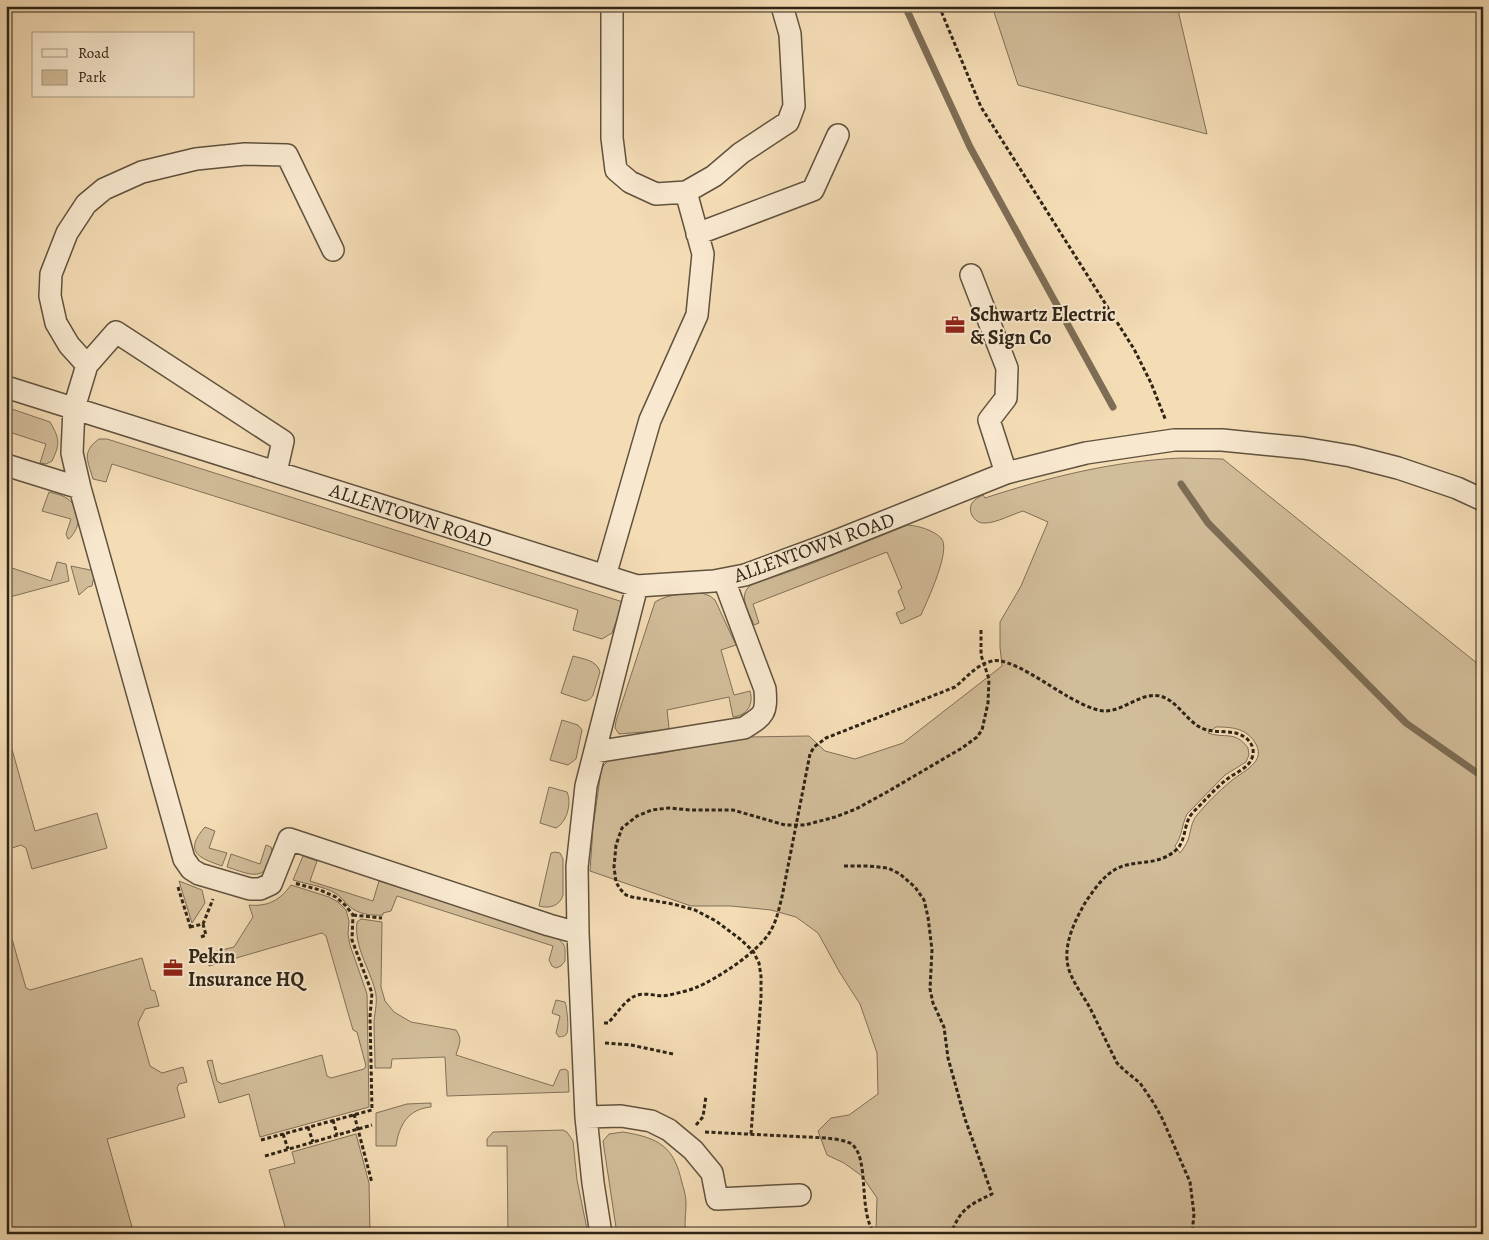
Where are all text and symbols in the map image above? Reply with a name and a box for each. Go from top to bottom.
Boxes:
legend [32,32,195,98]
text: Road [78,43,110,63]
text: Park [78,67,107,87]
place label: Schwartz Electric & Sign Co [970,301,1116,351]
office icon: Schwartz Electric & Sign Co [944,314,966,336]
street label: ALLENTOWN ROAD [325,476,496,554]
street label: ALLENTOWN ROAD [729,506,898,589]
place label: Pekin Insurance HQ [188,943,307,993]
office icon: Pekin Insurance HQ [162,957,184,979]

